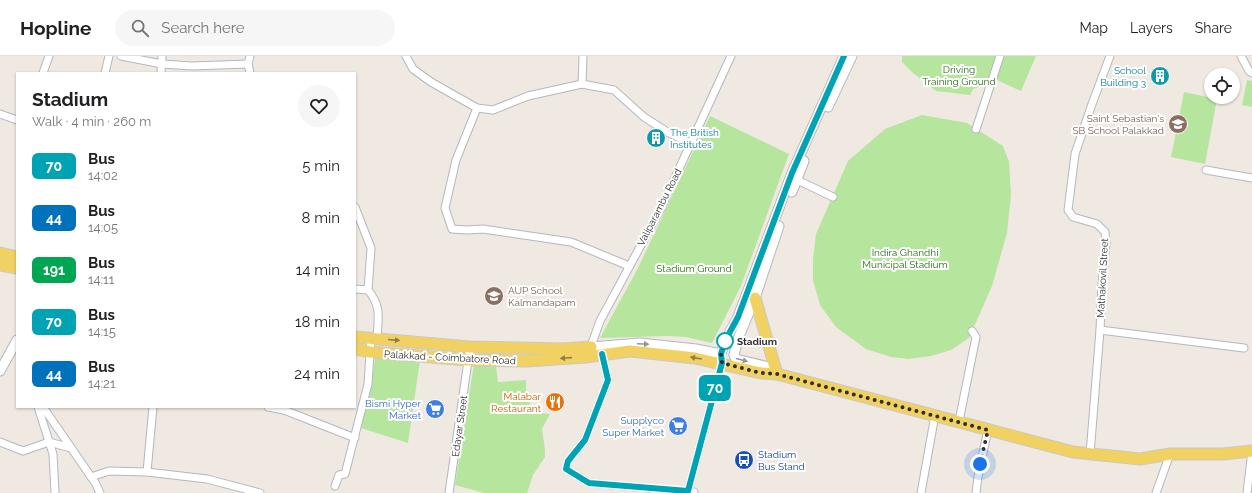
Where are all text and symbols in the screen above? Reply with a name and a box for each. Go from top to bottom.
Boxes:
search box [115,10,395,46]
text: Hopline [20,17,91,39]
icon: search [129,17,151,39]
text: Search here [161,19,245,37]
text: Map [1080,20,1108,36]
text: Layers [1130,20,1173,36]
text: Share [1195,20,1232,36]
park label: Driving Training Ground [922,64,996,87]
place label: School Building 3 [1100,65,1146,88]
building icon: School Building 3 [1149,65,1171,87]
map controls [1204,68,1240,104]
button: locate [1204,68,1240,104]
button: heart [298,85,340,127]
text: Stadium [32,88,108,110]
place label: Saint Sebastian's SB School Palakkad [1072,113,1164,136]
school or university icon: Saint Sebastian's SB School Palakkad [1167,113,1189,135]
text: Walk · 4 min · 260 m [32,114,151,129]
building icon: The British Institutes [645,127,667,149]
place label: The British Institutes [670,127,719,150]
text: Bus [88,150,115,168]
text: 5 min [302,157,340,175]
text: 70 [46,158,62,174]
street label: Valiparambu Road [635,167,684,248]
text: 14:02 [88,168,118,183]
text: Bus [88,202,115,220]
text: 8 min [301,209,340,227]
text: 44 [46,210,62,226]
text: 14:05 [88,220,118,235]
street label: Mathakovil Street [1095,237,1110,318]
park label: Indira Ghandhi Municipal Stadium [862,247,948,270]
text: Bus [88,254,115,272]
text: 14 min [296,261,340,279]
text: 191 [43,262,65,278]
park label: Stadium Ground [656,263,732,274]
text: 14:11 [88,272,114,287]
school or university icon: AUP School Kalmandapam [483,285,505,307]
place label: AUP School Kalmandapam [508,285,576,308]
text: Bus [88,306,115,324]
text: 18 min [295,313,340,331]
text: 70 [46,314,62,330]
text: 14:15 [88,324,116,339]
marker: Stadium [716,332,734,350]
place label: Stadium [737,336,777,347]
one-way arrow [388,337,400,344]
one-way arrow [637,341,650,347]
street label: Palakkad - Coimbatore Road [384,349,516,366]
one-way arrow [560,355,572,362]
one-way arrow [690,355,702,361]
one-way arrow [737,357,749,363]
text: Bus [88,358,115,376]
text: 24 min [294,365,340,383]
text: 44 [46,366,62,382]
line badge: 70 [697,375,733,401]
text: 14:21 [88,376,115,391]
text: 70 [707,380,723,396]
place label: Malabar Restaurant [491,391,542,414]
restaurant icon: Malabar Restaurant [544,391,566,413]
street label: Edayar Street [450,394,469,457]
place label: Bismi Hyper Market [365,398,422,421]
supermarket icon: Bismi Hyper Market [424,398,446,420]
place label: Supplyco Super Market [602,415,665,438]
supermarket icon: Supplyco Super Market [667,415,689,437]
bus stop icon: Stadium Bus Stand [733,449,755,471]
place label: Stadium Bus Stand [758,449,805,472]
your location [970,454,990,474]

